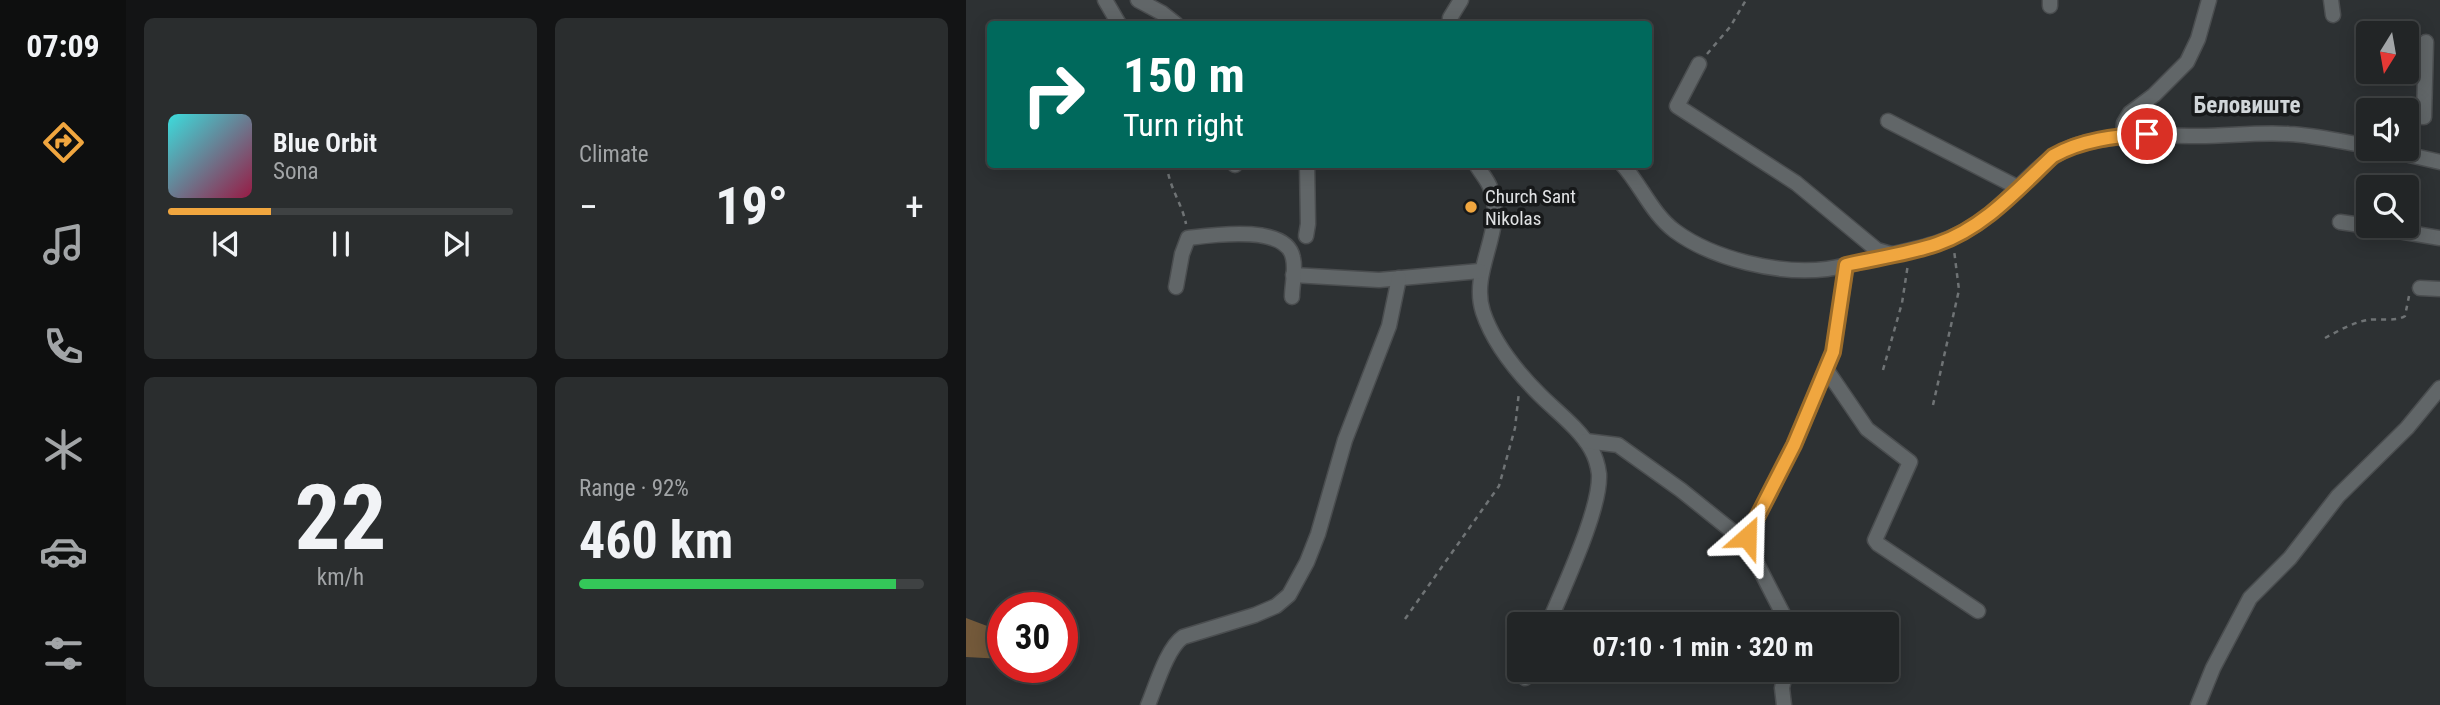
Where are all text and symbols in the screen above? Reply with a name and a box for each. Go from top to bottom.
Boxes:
north arrow [2356,21,2418,84]
map controls [2356,21,2419,238]
text: 07:09 [26,27,100,65]
text: 150 m [1123,47,1245,104]
icon: right [1008,49,1099,140]
district label: Беловиште [2194,92,2300,119]
button: sound [2356,98,2419,161]
pin [2117,104,2177,164]
text: Turn right [1123,106,1244,144]
icon: arrive [2128,115,2166,153]
icon: directions [39,118,88,167]
text: Blue Orbit [273,128,377,158]
text: Climate [579,141,649,168]
text: Sona [273,158,319,185]
button: search [2356,175,2419,238]
text: 19° [715,176,788,237]
text: − [579,185,598,229]
text: + [905,185,924,229]
place label: Church Sant Nikolas [1485,185,1576,230]
marker: Church Sant Nikolas [1463,199,1479,215]
icon: music [39,220,88,269]
icon: previous [207,225,245,263]
icon: pause [322,225,360,263]
icon: next [437,225,475,263]
icon: phone [39,322,88,371]
icon: climate [39,425,88,474]
text: 22 [295,465,386,571]
text: Range · 92% [579,475,689,502]
position arrow [1710,500,1784,574]
text: 460 km [579,510,733,571]
icon: car [39,527,88,576]
text: km/h [317,564,364,591]
speed limit sign: 30 [987,592,1078,683]
icon: filters [39,629,88,678]
text: 07:10 · 1 min · 320 m [1593,632,1813,662]

